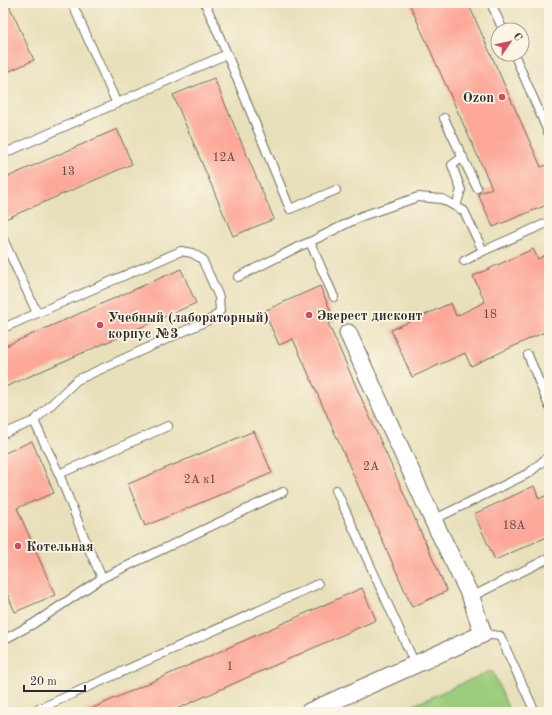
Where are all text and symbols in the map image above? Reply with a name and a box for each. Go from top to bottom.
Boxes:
north arrow [490,22,530,62]
text: С [510,31,524,43]
place label: Ozon [463,91,494,105]
marker: Ozon [497,92,507,102]
house number: 12А [212,152,236,164]
house number: 13 [61,166,75,178]
place label: Эверест дисконт [317,309,423,323]
house number: 18 [483,309,497,321]
marker: Эверест дисконт [304,310,314,320]
place label: Учебный (лабораторный) корпус №3 [108,311,269,341]
marker: Учебный (лабораторный) корпус №3 [95,320,105,330]
house number: 2А [363,461,379,473]
house number: 2А к1 [184,474,216,486]
house number: 18А [502,520,526,532]
place label: Котельная [26,540,93,554]
marker: Котельная [13,541,23,551]
house number: 1 [227,661,233,673]
scale bar [24,667,85,693]
text: 20 m [30,676,57,688]

